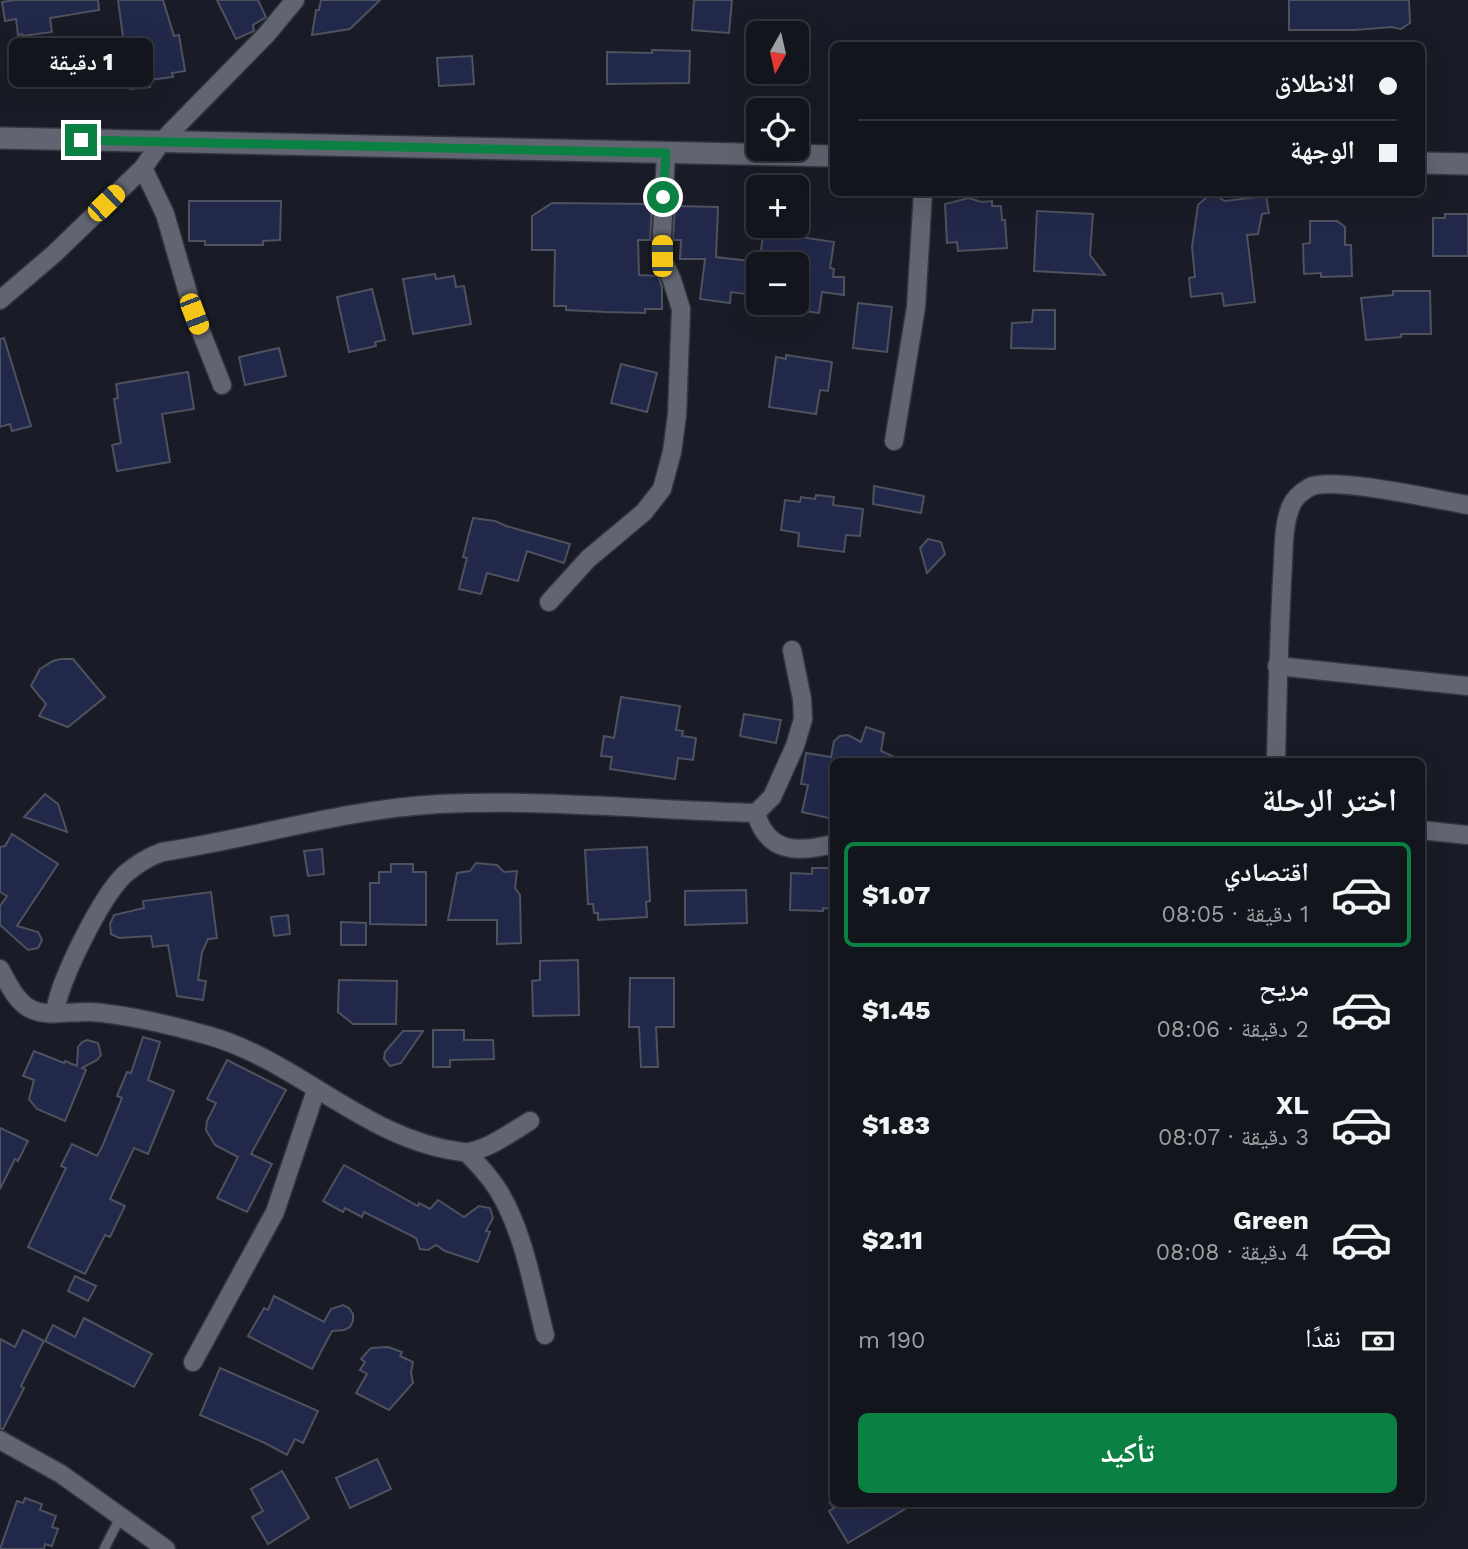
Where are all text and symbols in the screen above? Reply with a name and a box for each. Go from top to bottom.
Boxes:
north arrow [746,21,808,84]
map controls [746,21,809,315]
callout: 1 دقيقة [9,38,153,88]
text: 1 دقيقة [49,49,113,76]
text: الانطلاق [1275,68,1355,98]
button: locate [746,98,809,161]
route end [65,124,97,156]
text: الوجهة [1290,135,1355,165]
button: + [746,175,809,238]
car [84,181,129,225]
route start [647,181,679,213]
car [652,235,673,277]
button: − [746,252,809,315]
car [177,291,212,337]
text: اختر الرحلة [1262,781,1397,819]
text: اقتصادي [1224,857,1309,887]
icon: car [1330,863,1393,926]
text: $1.07 [862,880,931,910]
text: 1 دقيقة · 08:05 [1162,901,1309,928]
text: مريح [1259,972,1309,1002]
icon: car [1330,978,1393,1041]
text: $1.45 [862,995,930,1025]
text: 2 دقيقة · 08:06 [1157,1016,1309,1043]
text: XL [1276,1090,1309,1120]
icon: car [1330,1093,1393,1156]
text: $1.83 [862,1110,930,1140]
text: 3 دقيقة · 08:07 [1158,1124,1309,1151]
text: Green [1233,1205,1309,1235]
icon: car [1330,1208,1393,1271]
text: $2.11 [862,1225,923,1255]
text: 4 دقيقة · 08:08 [1156,1239,1309,1266]
icon: cash [1359,1322,1397,1360]
text: نقدًا [1305,1323,1341,1353]
text: 190 m [858,1327,925,1354]
button: تأكيد [858,1413,1397,1493]

